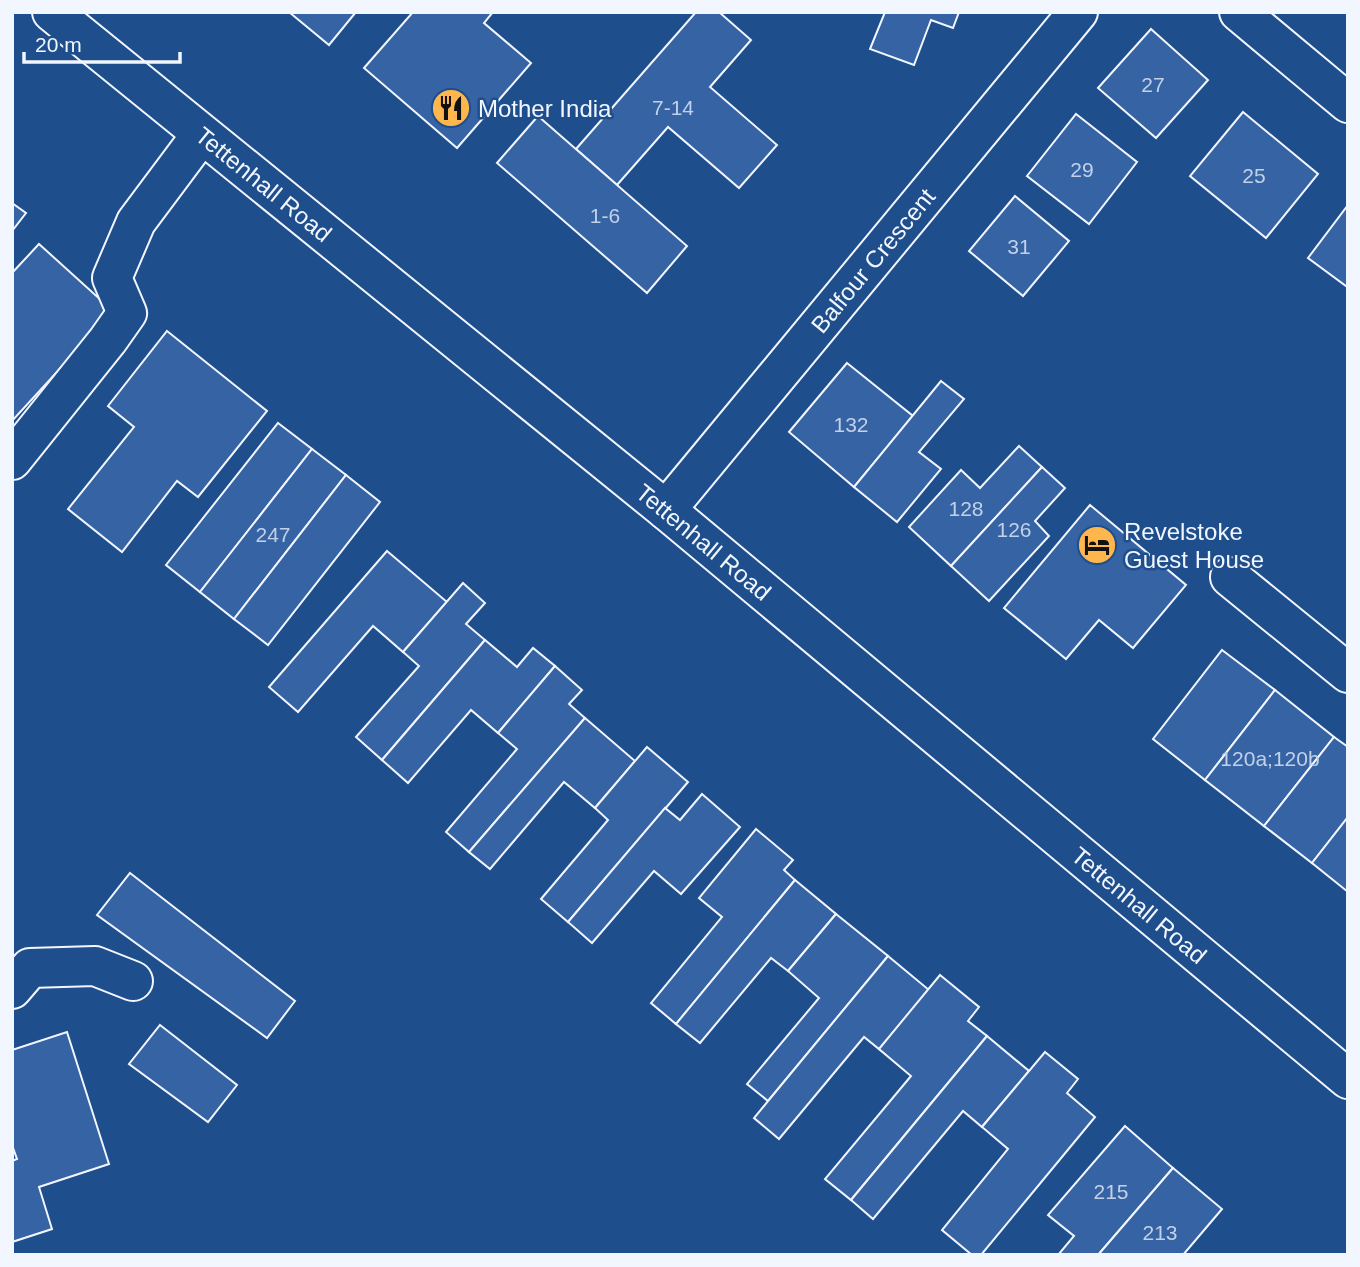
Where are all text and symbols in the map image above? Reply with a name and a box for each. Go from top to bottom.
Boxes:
scale bar [24,21,180,65]
text: 20 m [35,33,82,56]
house number: 27 [1141,73,1165,96]
restaurant icon: Mother India [430,87,472,129]
place label: Mother India [478,95,612,122]
house number: 7-14 [652,96,694,119]
street label: Tettenhall Road [191,121,337,247]
house number: 29 [1070,158,1094,181]
house number: 25 [1242,164,1266,187]
street label: Balfour Crescent [805,183,940,338]
house number: 1-6 [590,204,620,227]
house number: 31 [1007,235,1031,258]
house number: 132 [833,413,869,436]
street label: Tettenhall Road [631,478,777,605]
house number: 128 [948,497,984,520]
house number: 126 [996,518,1032,541]
place label: Revelstoke Guest House [1124,518,1264,573]
house number: 247 [255,523,291,546]
hotel icon: Revelstoke Guest House [1076,524,1118,566]
house number: 120a;120b [1220,747,1320,770]
street label: Tettenhall Road [1067,841,1212,969]
house number: 215 [1093,1180,1129,1203]
house number: 213 [1142,1221,1178,1244]

